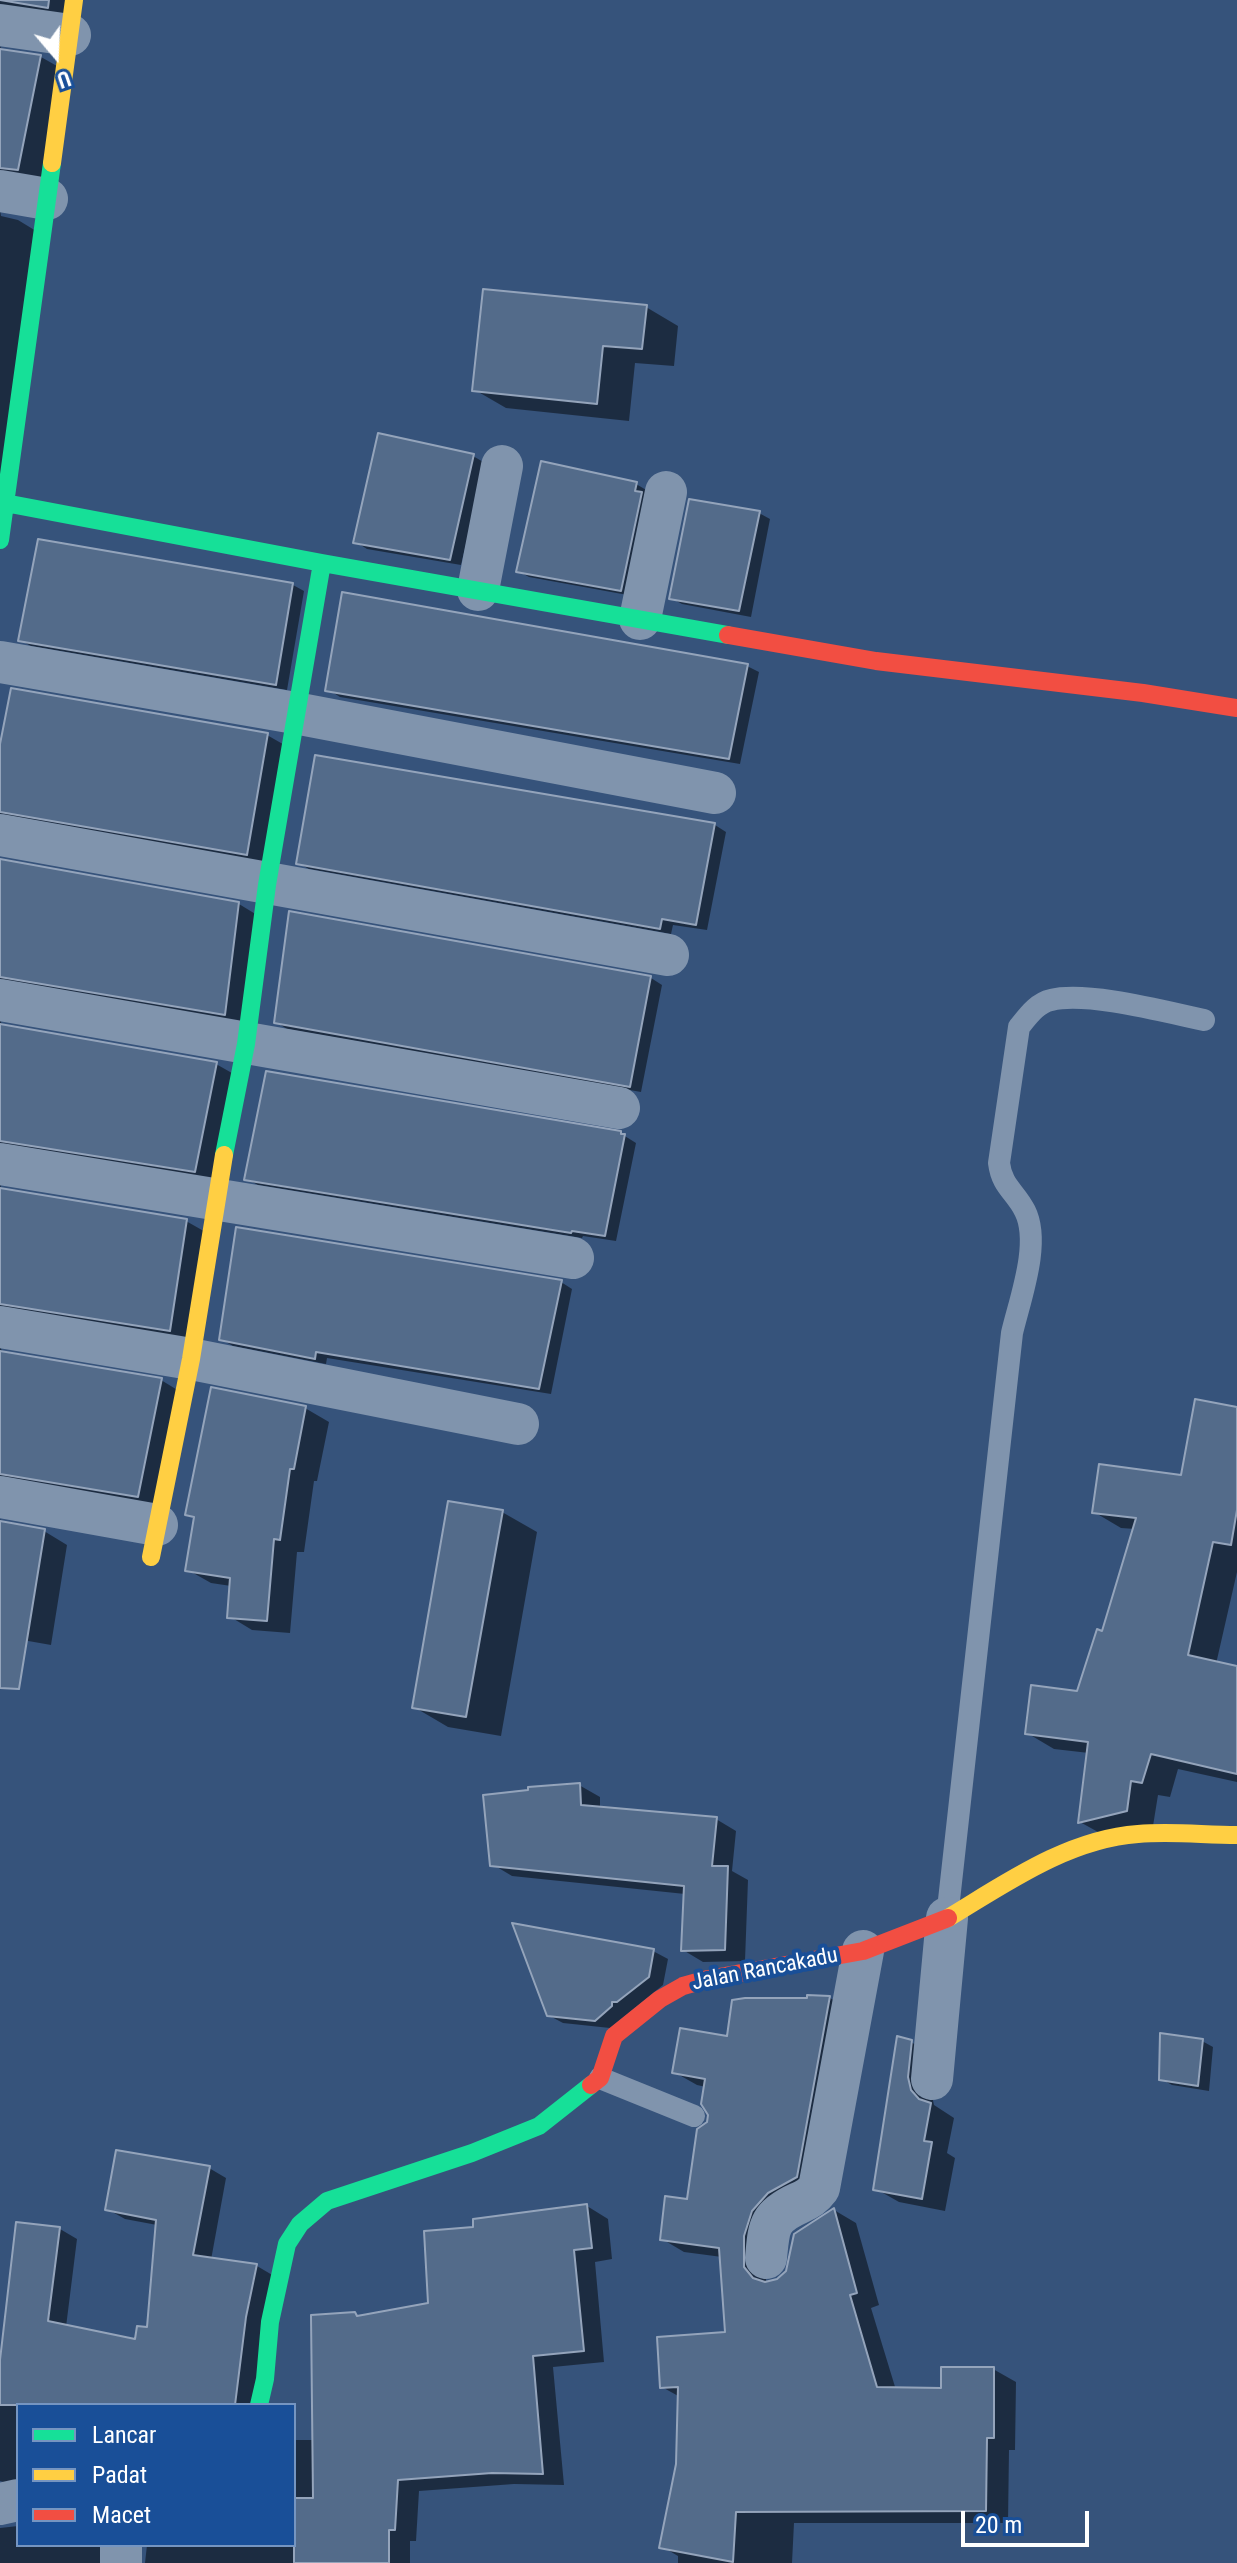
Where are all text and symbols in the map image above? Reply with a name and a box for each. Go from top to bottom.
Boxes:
north arrow [16,16,96,96]
text: U [54,65,74,93]
street label: Jalan Rancakadu [690,1943,840,1997]
legend [16,2403,296,2547]
text: Lancar [92,2421,156,2449]
text: Padat [92,2461,147,2489]
scale bar [965,2495,1093,2545]
text: Macet [92,2501,151,2529]
text: 20 m [975,2511,1022,2539]

